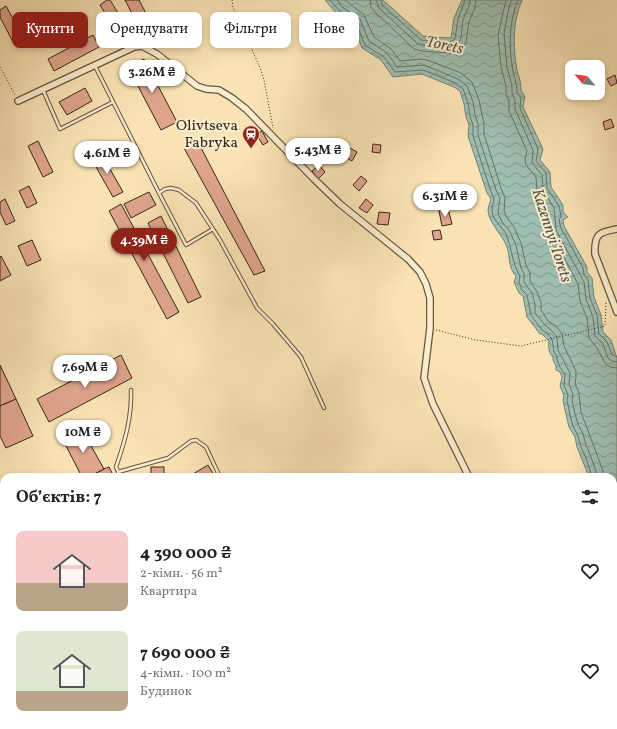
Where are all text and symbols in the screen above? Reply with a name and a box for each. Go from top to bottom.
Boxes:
chip: Купити [12,12,88,48]
chip: Орендувати [96,12,202,48]
chip: Фільтри [210,12,291,48]
chip: Нове [299,12,359,48]
water label: Torets [424,31,465,61]
pin: 3.26M ₴ [115,60,189,94]
north arrow [565,60,605,100]
map controls [565,60,605,100]
text: 3.26M ₴ [128,64,176,82]
place label: Olivtseva Fabryka [176,116,238,154]
station icon: Olivtseva Fabryka [241,124,261,149]
pin: 5.43M ₴ [281,138,355,172]
pin: 4.61M ₴ [70,141,144,175]
text: 5.43M ₴ [294,142,342,160]
text: 4.61M ₴ [83,145,131,163]
pin: 6.31M ₴ [408,184,482,218]
water label: Kazennyi Torets [526,186,577,286]
text: 6.31M ₴ [422,188,468,206]
pin: 4.39M ₴ [107,228,181,262]
text: 4.39M ₴ [120,232,168,250]
pin: 7.69M ₴ [48,355,122,389]
text: 7.69M ₴ [62,359,108,377]
pin: 10M ₴ [55,420,111,454]
text: 10M ₴ [65,424,101,442]
text: Об’єктів: 7 [16,486,102,509]
icon: filters [579,486,601,508]
text: 4 390 000 ₴ [140,542,231,565]
icon: home [48,547,96,595]
icon: heart [579,560,601,582]
text: 2-кімн. · 56 m² [140,565,223,583]
text: Квартира [140,583,197,601]
text: 7 690 000 ₴ [140,642,230,665]
icon: home [48,647,96,695]
icon: heart [579,660,601,682]
text: 4-кімн. · 100 m² [140,665,231,683]
text: Будинок [140,683,192,701]

